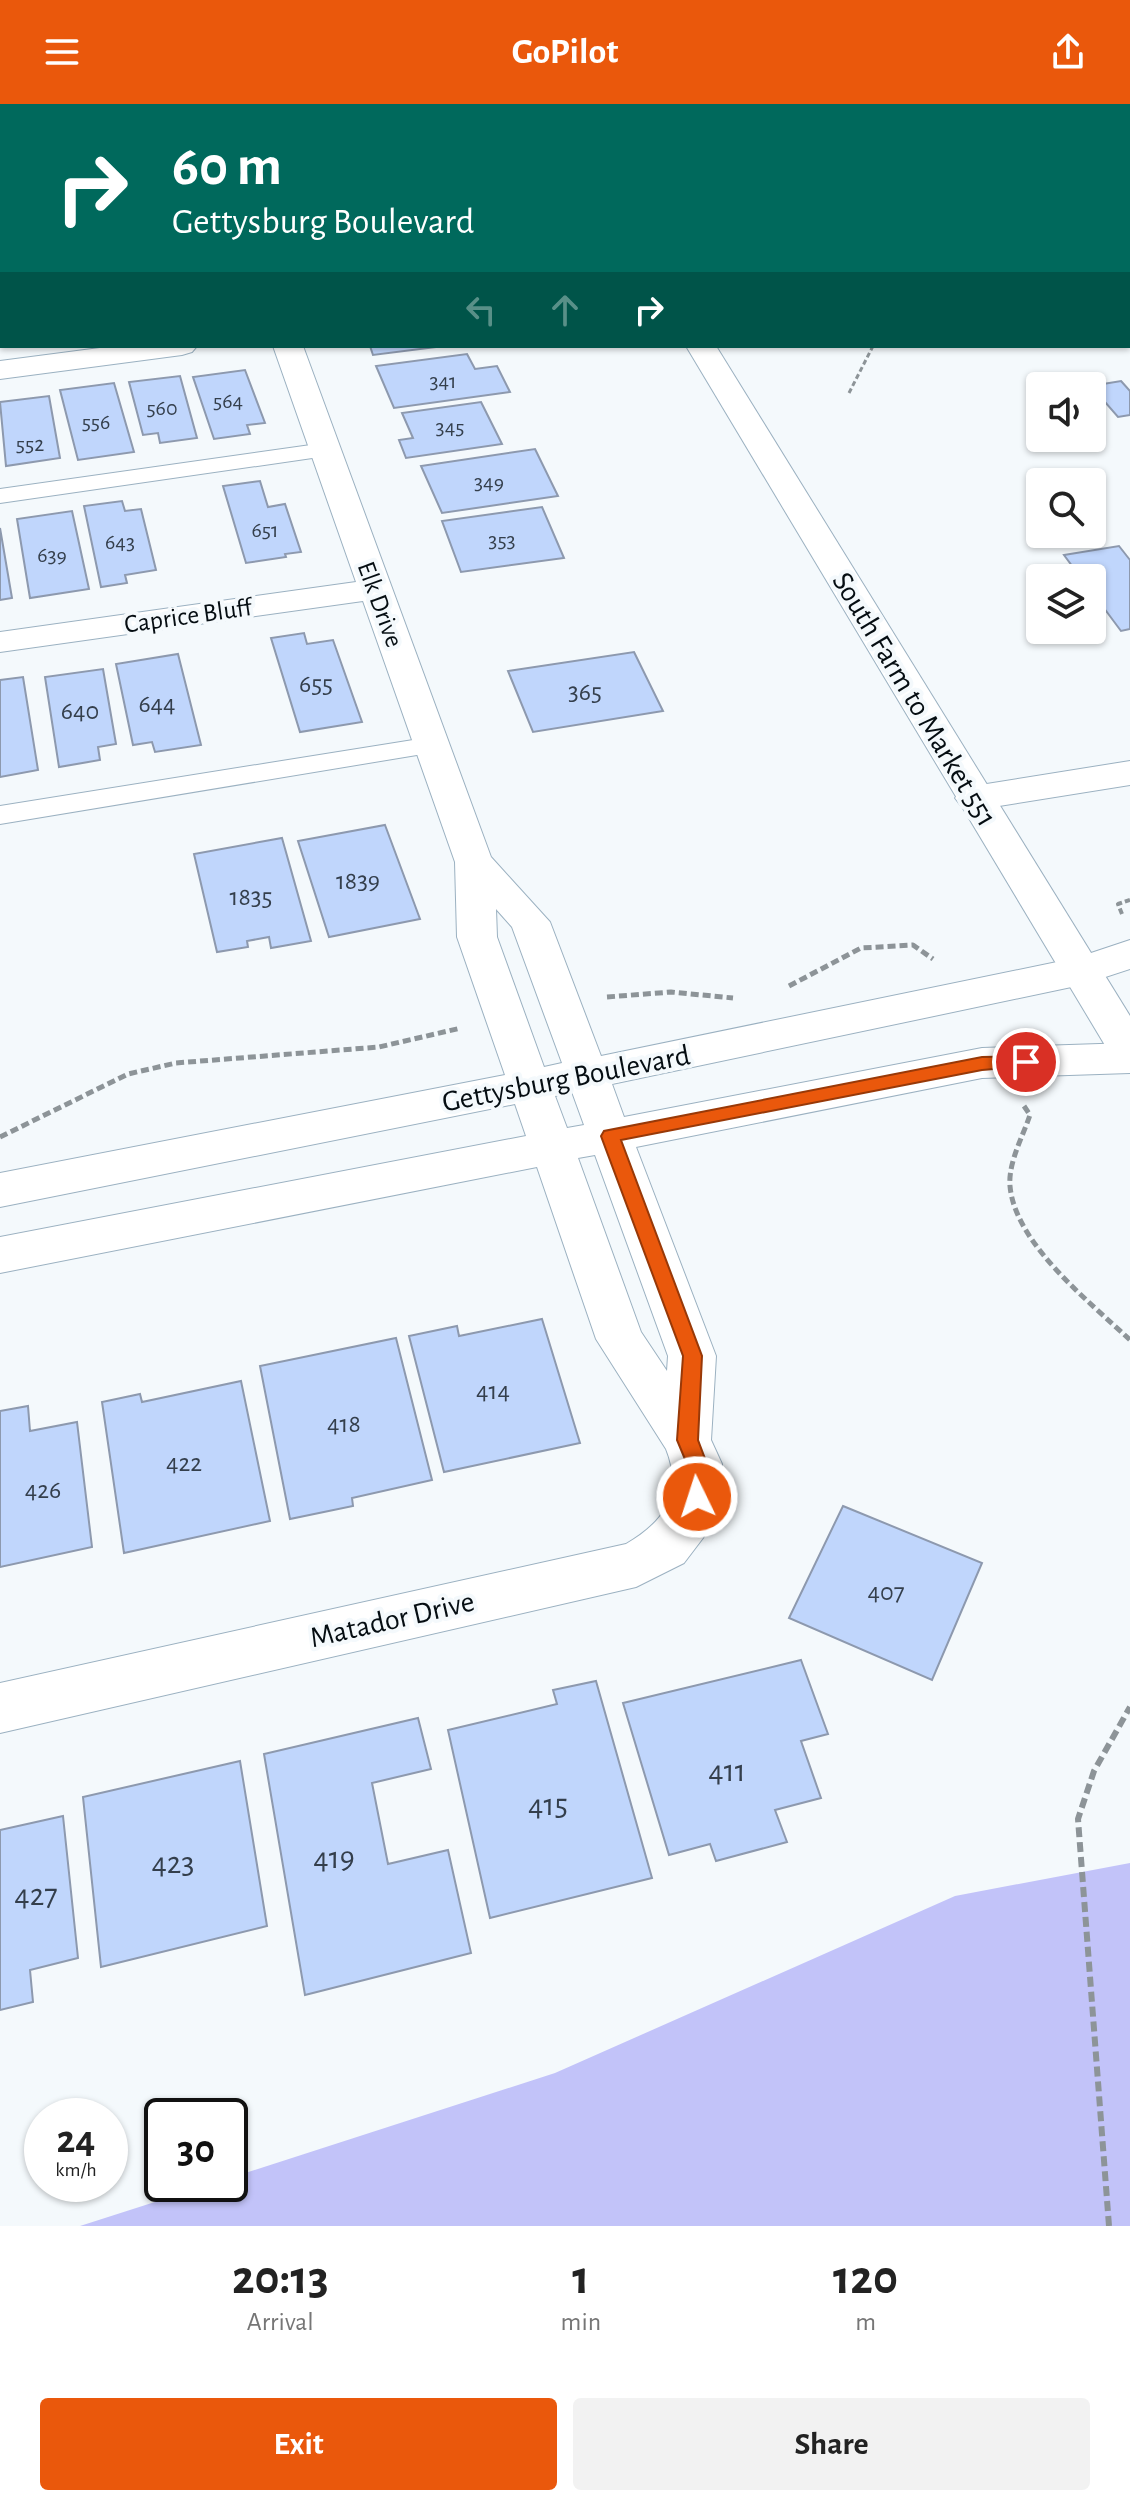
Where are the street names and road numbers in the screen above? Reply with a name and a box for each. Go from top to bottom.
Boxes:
street label: Elk Drive [353,558,408,651]
street label: South Farm to Market 551 [826,567,1002,832]
street label: Caprice Bluff [123,594,256,638]
street label: Gettysburg Boulevard [440,1040,693,1118]
street label: Matador Drive [307,1587,477,1653]

